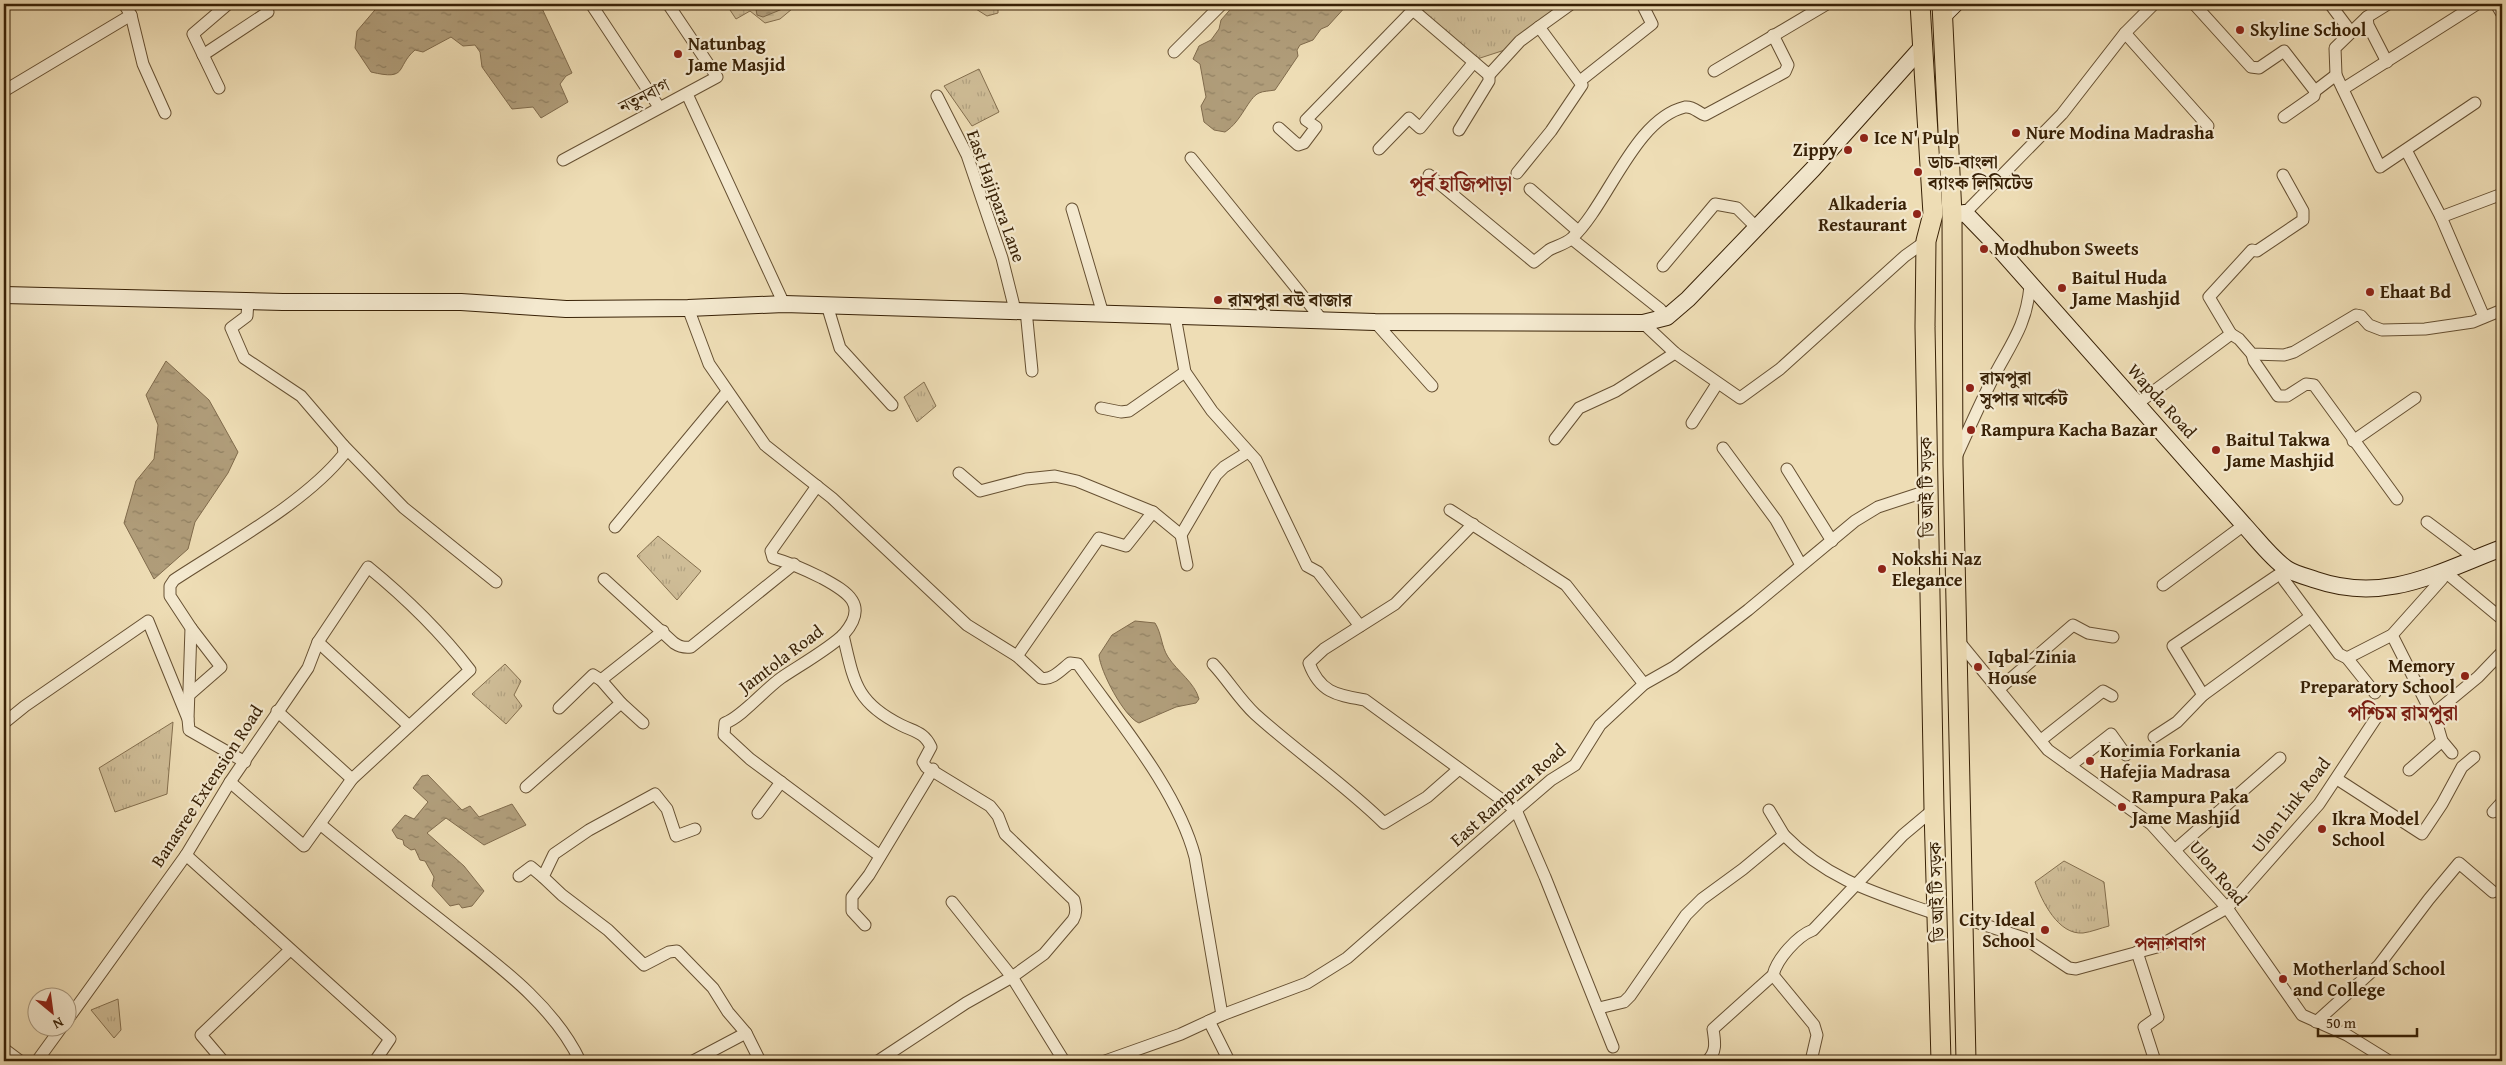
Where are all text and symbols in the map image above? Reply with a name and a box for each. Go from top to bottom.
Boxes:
place label: Skyline School [2250,16,2367,43]
marker: Skyline School [2234,24,2246,36]
place label: Natunbag Jame Masjid [685,30,786,78]
marker: Natunbag Jame Masjid [672,48,684,60]
street label: নতুনবাগ [613,71,675,120]
place label: Nure Modina Madrasha [2026,119,2215,146]
place label: Ice N' Pulp [1874,124,1959,151]
street label: East Hajipara Lane [960,126,1033,266]
marker: Nure Modina Madrasha [2010,127,2022,139]
marker: Ice N' Pulp [1858,132,1870,144]
place label: Zippy [1793,136,1839,163]
marker: Zippy [1842,144,1854,156]
place label: ডাচ-বাংলা ব্যাংক লিমিটেড [1927,148,2034,196]
marker: ডাচ-বাংলা ব্যাংক লিমিটেড [1912,166,1924,178]
district label: পূর্ব হাজিপাড়া [1410,169,1512,198]
place label: Alkaderia Restaurant [1818,190,1908,238]
marker: Alkaderia Restaurant [1911,208,1923,220]
place label: Modhubon Sweets [1994,235,2139,262]
marker: Modhubon Sweets [1978,243,1990,255]
place label: Baitul Huda Jame Mashjid [2069,264,2181,312]
place label: Ehaat Bd [2380,278,2452,305]
marker: Baitul Huda Jame Mashjid [2056,282,2068,294]
place label: রামপুরা বউ বাজার [1227,286,1353,313]
marker: Ehaat Bd [2364,286,2376,298]
marker: রামপুরা বউ বাজার [1212,294,1224,306]
street label: Wapda Road [2121,357,2204,444]
place label: রামপুরা সুপার মার্কেট [1979,364,2069,412]
marker: রামপুরা সুপার মার্কেট [1964,382,1976,394]
place label: Rampura Kacha Bazar [1981,416,2158,443]
marker: Rampura Kacha Bazar [1965,424,1977,436]
place label: Baitul Takwa Jame Mashjid [2223,426,2335,474]
street label: ডি আই টি সড়ক [1912,435,1941,538]
marker: Baitul Takwa Jame Mashjid [2210,444,2222,456]
place label: Nokshi Naz Elegance [1892,545,1982,593]
marker: Nokshi Naz Elegance [1876,563,1888,575]
street label: Jamtola Road [731,618,829,701]
place label: Iqbal-Zinia House [1988,643,2077,691]
place label: Memory Preparatory School [2300,652,2456,700]
marker: Iqbal-Zinia House [1972,661,1984,673]
marker: Memory Preparatory School [2459,670,2471,682]
district label: পশ্চিম রামপুরা [2348,698,2458,727]
street label: Banasree Extension Road [144,699,270,872]
street label: East Rampura Road [1444,736,1572,853]
place label: Korimia Forkania Hafejia Madrasa [2100,737,2241,785]
street label: Ulon Link Road [2245,751,2337,858]
marker: Korimia Forkania Hafejia Madrasa [2084,755,2096,767]
place label: Rampura Paka Jame Mashjid [2129,783,2250,831]
marker: Rampura Paka Jame Mashjid [2116,801,2128,813]
place label: Ikra Model School [2332,805,2420,853]
marker: Ikra Model School [2316,823,2328,835]
street label: Ulon Road [2183,834,2254,911]
street label: ডি আই টি সড়ক [1921,840,1952,944]
place label: City Ideal School [1959,906,2035,954]
marker: City Ideal School [2039,924,2051,936]
district label: পলাশবাগ [2134,929,2206,957]
place label: Motherland School and College [2293,955,2446,1003]
marker: Motherland School and College [2277,973,2289,985]
north arrow [28,988,78,1038]
scale bar [2318,1005,2417,1037]
text: N [49,1012,67,1035]
text: 50 m [2326,1012,2357,1033]

